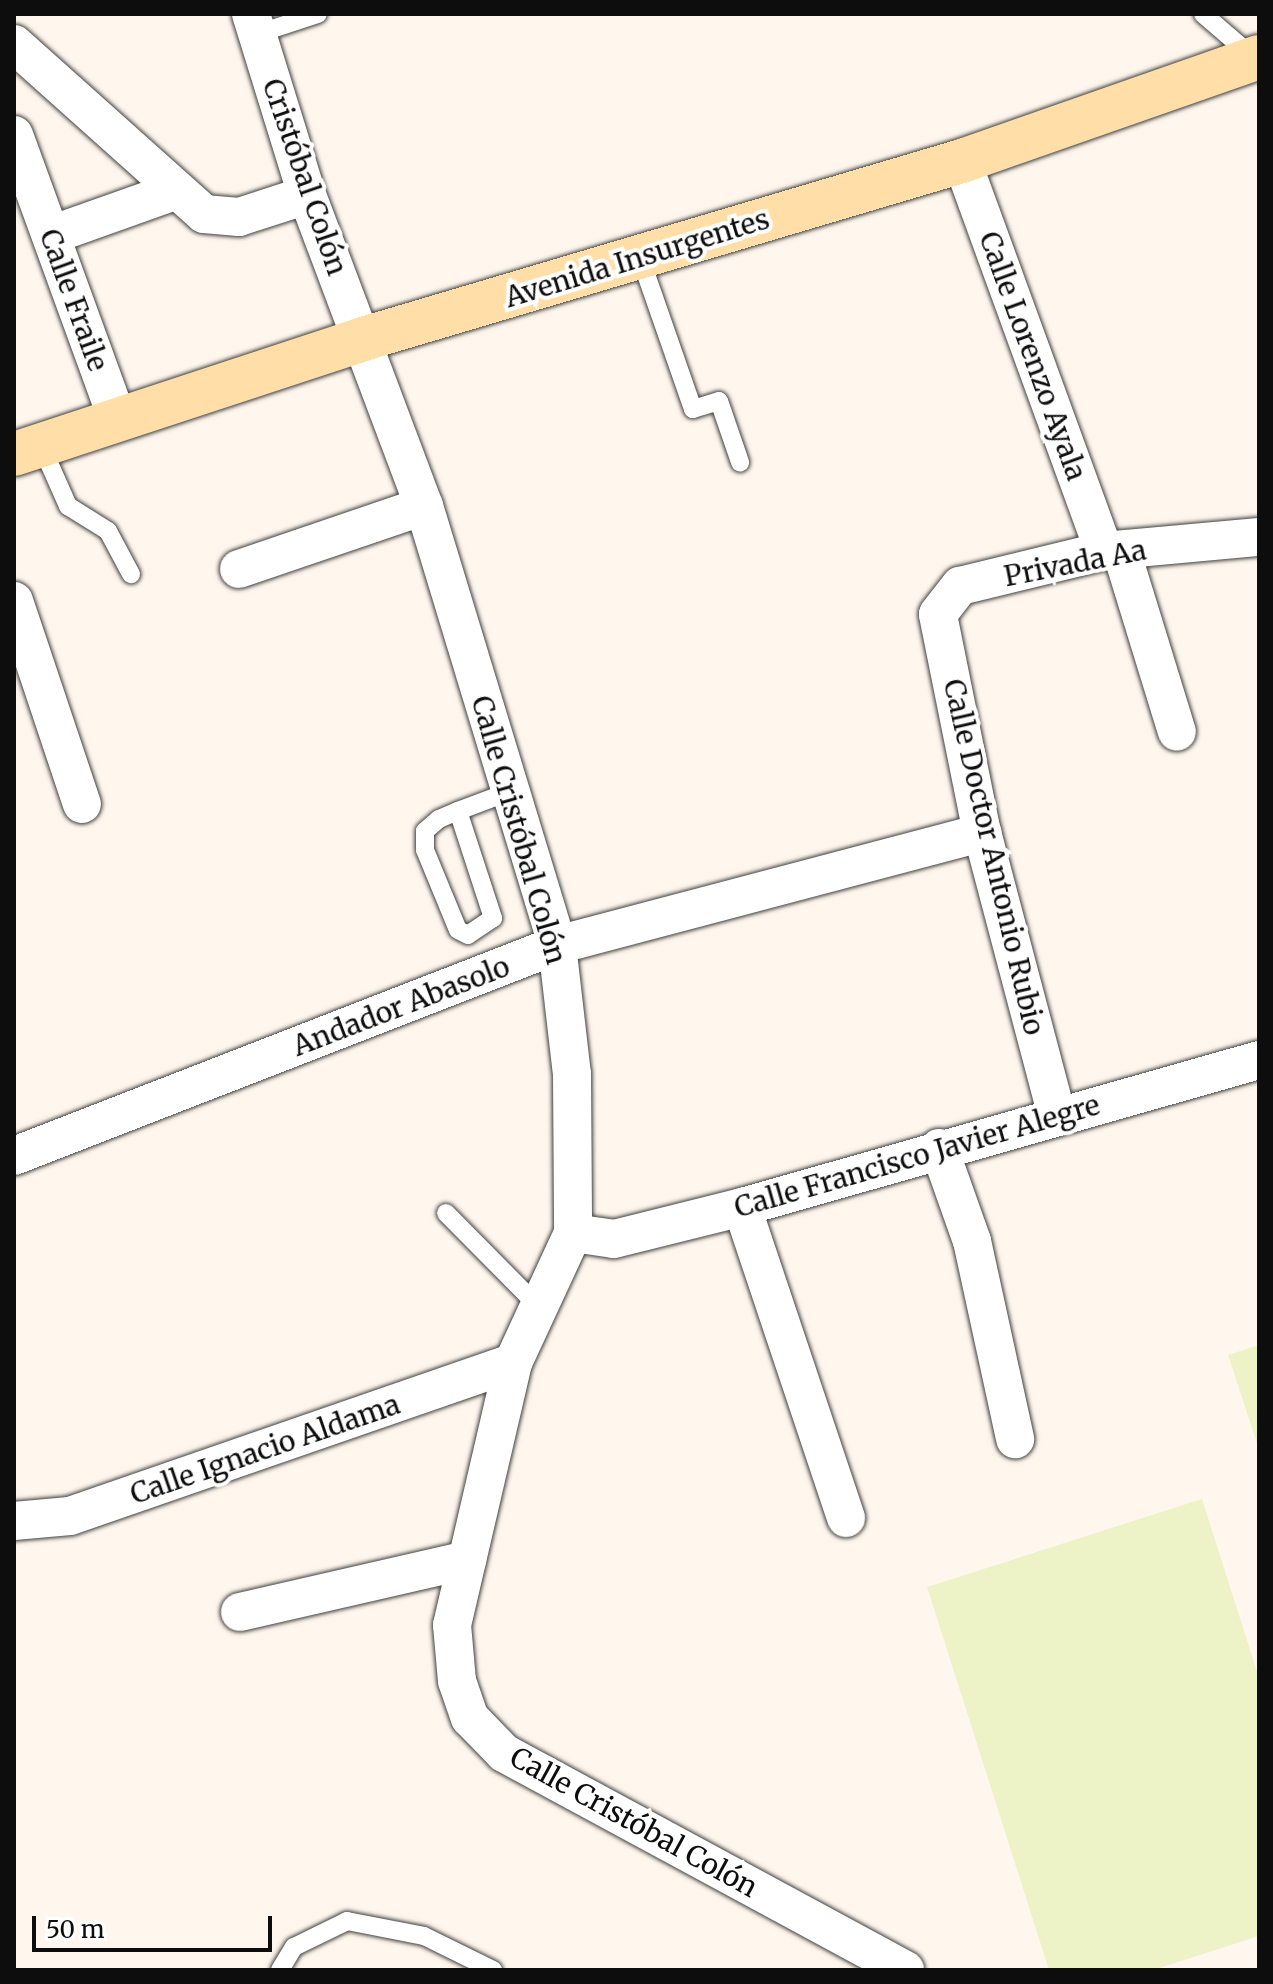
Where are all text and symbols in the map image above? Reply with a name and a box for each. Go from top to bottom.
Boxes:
street label: Cristóbal Colón [256,74,354,280]
street label: Avenida Insurgentes [501,202,773,314]
street label: Calle Fraile [33,225,115,375]
street label: Calle Lorenzo Ayala [972,227,1094,485]
street label: Privada Aa [1001,533,1149,593]
street label: Calle Doctor Antonio Rubio [937,676,1051,1038]
street label: Calle Cristóbal Colón [465,692,573,968]
street label: Andador Abasolo [288,949,514,1063]
street label: Calle Francisco Javier Alegre [730,1088,1104,1224]
street label: Calle Ignacio Aldama [126,1387,404,1511]
street label: Calle Cristóbal Colón [504,1740,764,1904]
scale bar [36,1900,276,1950]
text: 50 m [46,1914,105,1945]

